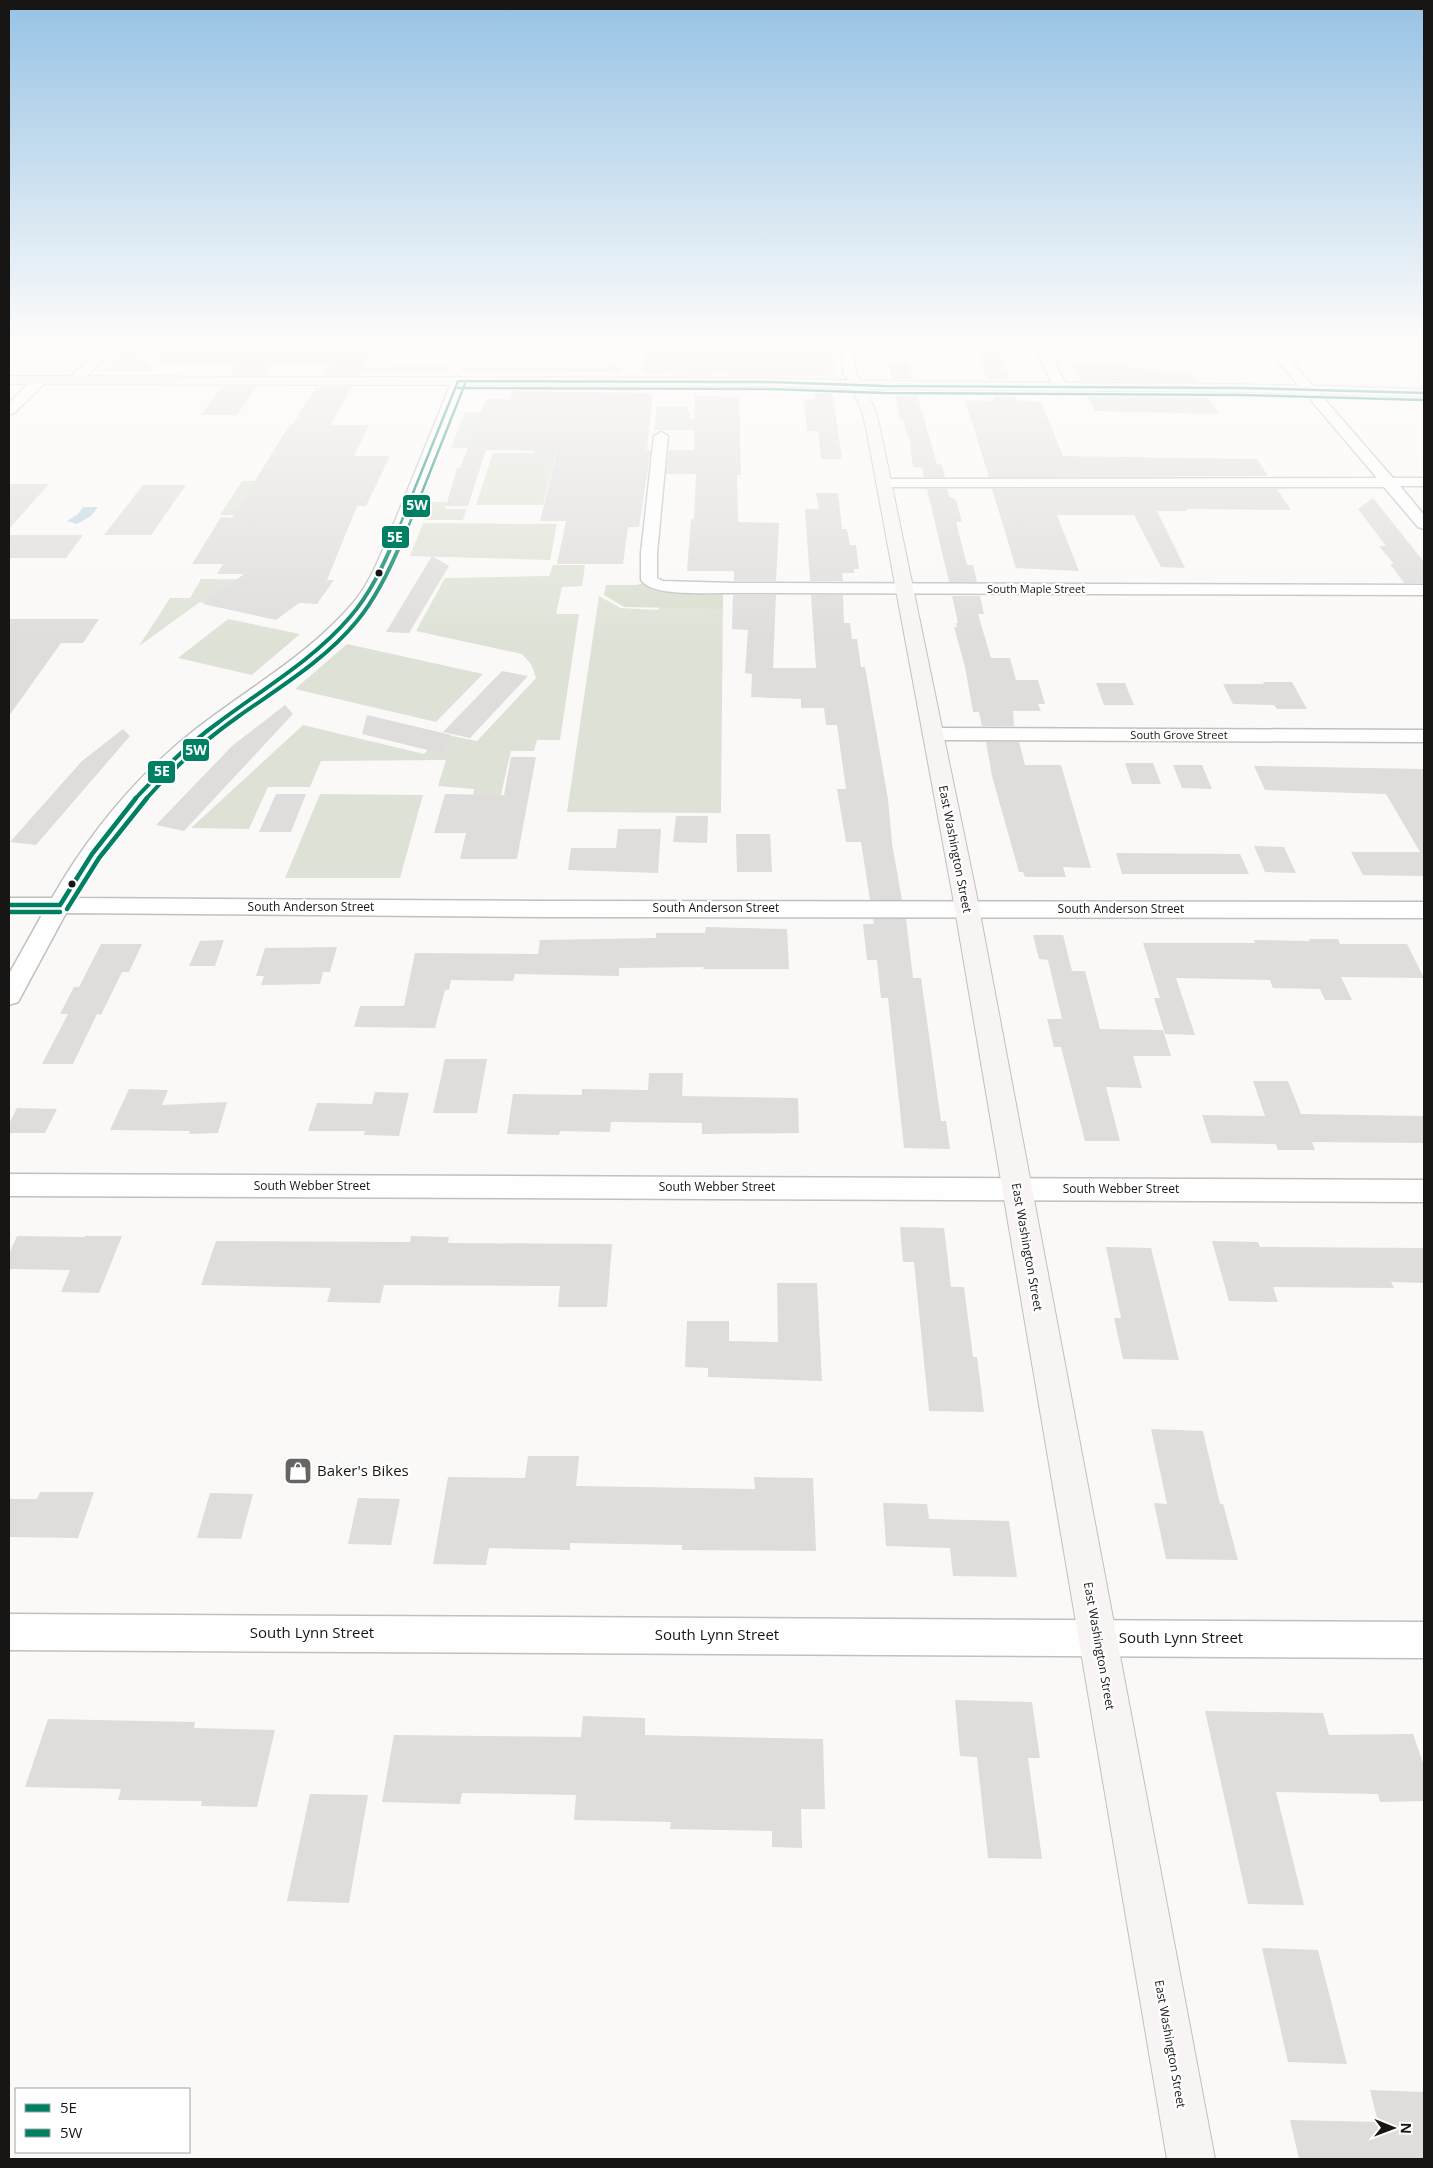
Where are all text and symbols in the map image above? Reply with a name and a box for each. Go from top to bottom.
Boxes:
line badge: 5W [402,494,431,518]
text: 5W [406,495,428,514]
line badge: 5E [381,525,410,549]
text: 5E [387,527,403,546]
unlabelled marker [374,568,384,578]
street label: South Maple Street [987,581,1085,596]
street label: South Grove Street [1130,727,1228,742]
line badge: 5W [182,738,210,762]
text: 5W [185,740,207,759]
line badge: 5E [147,760,176,784]
text: 5E [154,761,170,780]
street label: East Washington Street [935,784,976,914]
unlabelled marker [67,879,77,889]
street label: South Anderson Street [248,898,374,915]
street label: South Anderson Street [653,899,779,916]
street label: South Anderson Street [1058,900,1184,917]
street label: South Webber Street [254,1177,370,1194]
street label: South Webber Street [659,1178,775,1195]
street label: South Webber Street [1063,1180,1179,1197]
street label: East Washington Street [1008,1182,1047,1312]
shop icon: Baker's Bikes [283,1456,313,1486]
place label: Baker's Bikes [317,1460,409,1480]
street label: East Washington Street [1080,1581,1119,1711]
street label: South Lynn Street [250,1622,374,1642]
street label: South Lynn Street [655,1624,779,1644]
street label: South Lynn Street [1119,1627,1243,1647]
street label: East Washington Street [1151,1979,1190,2109]
legend [15,2088,190,2153]
text: 5E [60,2097,77,2117]
north arrow [1368,2103,1418,2153]
text: 5W [60,2122,83,2142]
text: N [1397,2122,1416,2134]

